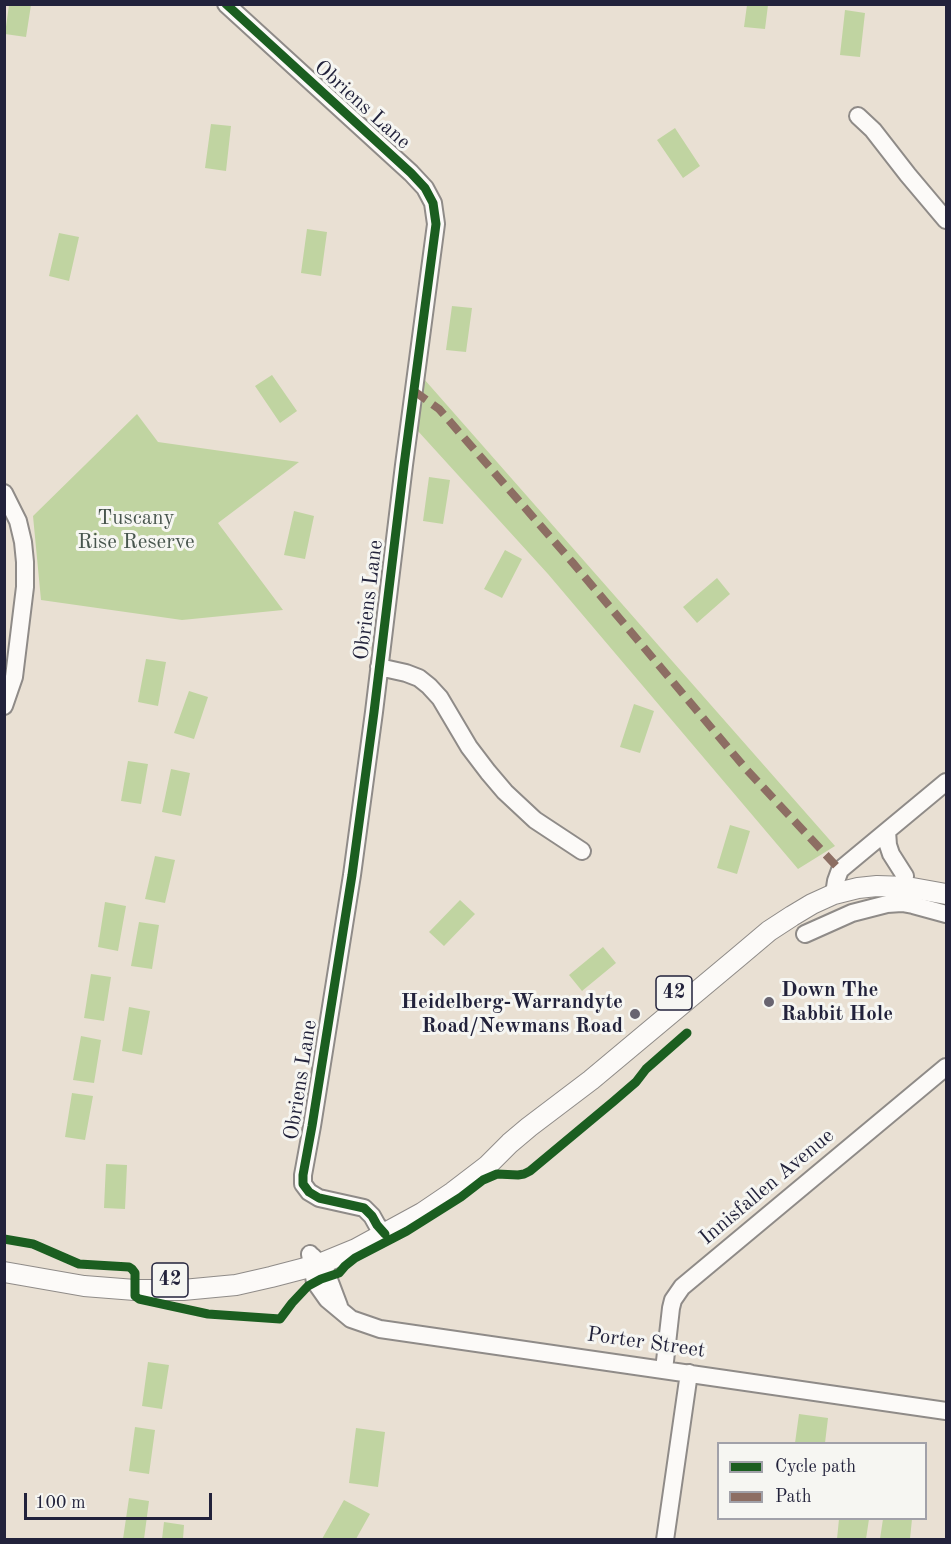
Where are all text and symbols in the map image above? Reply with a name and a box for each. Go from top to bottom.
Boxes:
street label: Obriens Lane [309,55,415,155]
park label: Tuscany Rise Reserve [77,505,195,555]
street label: Obriens Lane [349,538,389,662]
road number: 42 [656,976,692,1010]
place label: Down The Rabbit Hole [781,977,893,1027]
place label: Heidelberg-Warrandyte Road/Newmans Road [401,989,623,1039]
marker: Down The Rabbit Hole [762,995,776,1009]
marker: Heidelberg-Warrandyte Road/Newmans Road [628,1007,642,1021]
street label: Obriens Lane [279,1018,323,1142]
street label: Innisfallen Avenue [695,1123,839,1251]
road number: 42 [152,1263,188,1297]
street label: Porter Street [585,1322,707,1364]
legend [717,1442,927,1520]
text: Cycle path [775,1458,856,1476]
scale bar [27,1481,214,1519]
text: Path [775,1488,811,1506]
text: 100 m [35,1494,86,1512]

